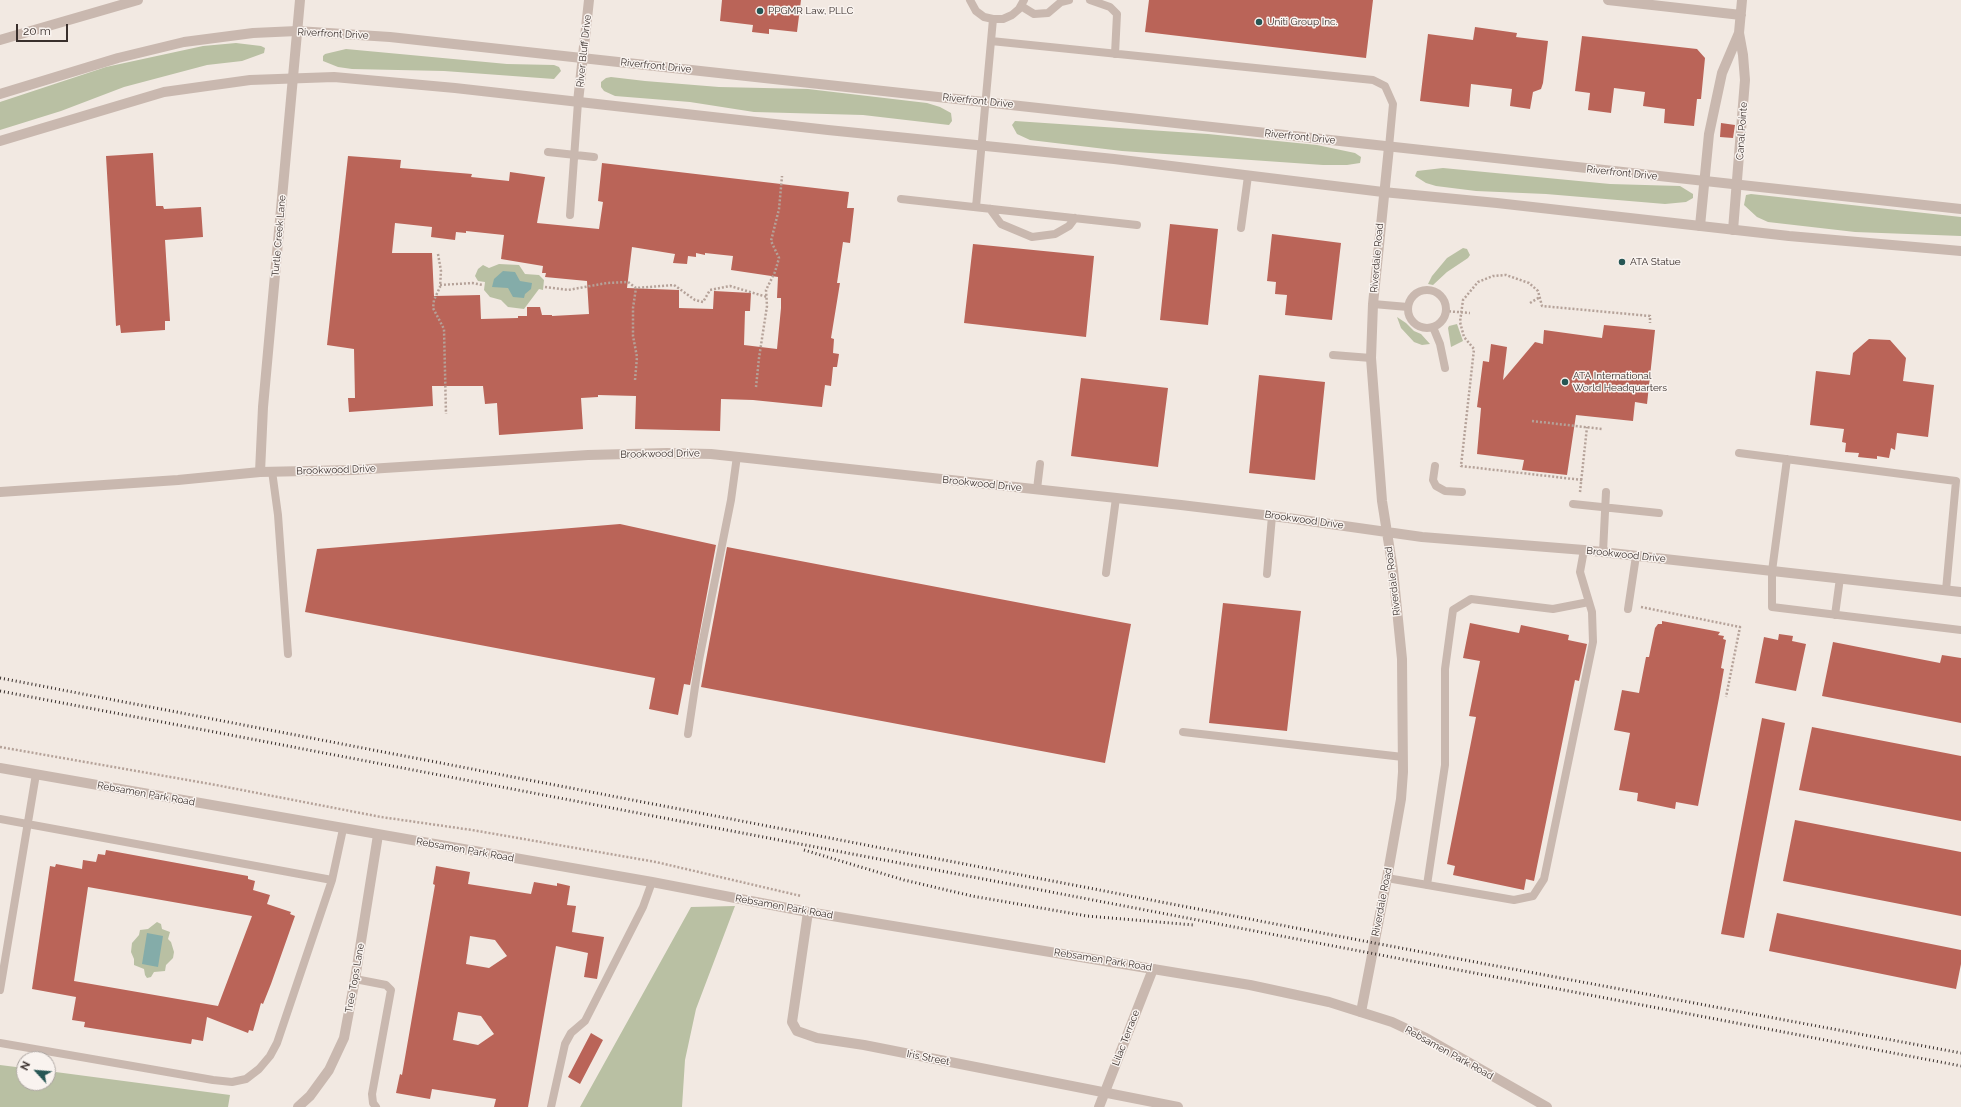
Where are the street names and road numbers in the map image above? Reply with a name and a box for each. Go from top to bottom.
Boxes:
street label: River Bluff Drive [574,14,594,88]
street label: Riverfront Drive [297,26,369,42]
street label: Riverfront Drive [620,56,692,76]
street label: Riverfront Drive [942,91,1014,111]
street label: Canal Pointe [1734,102,1750,160]
street label: Riverfront Drive [1264,127,1336,147]
street label: Riverfront Drive [1586,163,1658,183]
street label: Turtle Creek Lane [269,195,289,277]
street label: Riverdale Road [1368,223,1386,293]
street label: Brookwood Drive [620,447,700,461]
street label: Brookwood Drive [296,463,376,477]
street label: Brookwood Drive [942,474,1022,494]
street label: Brookwood Drive [1264,509,1344,531]
street label: Brookwood Drive [1586,545,1666,565]
street label: Riverdale Road [1383,546,1403,616]
street label: Rebsamen Park Road [96,779,196,809]
street label: Rebsamen Park Road [415,835,515,865]
street label: Riverdale Road [1369,867,1395,937]
street label: Rebsamen Park Road [734,892,834,922]
street label: Tree Tops Lane [343,942,367,1014]
street label: Rebsamen Park Road [1053,946,1153,974]
street label: Lilac Terrace [1110,1008,1142,1068]
street label: Rebsamen Park Road [1403,1024,1495,1082]
street label: Iris Street [906,1048,950,1068]

